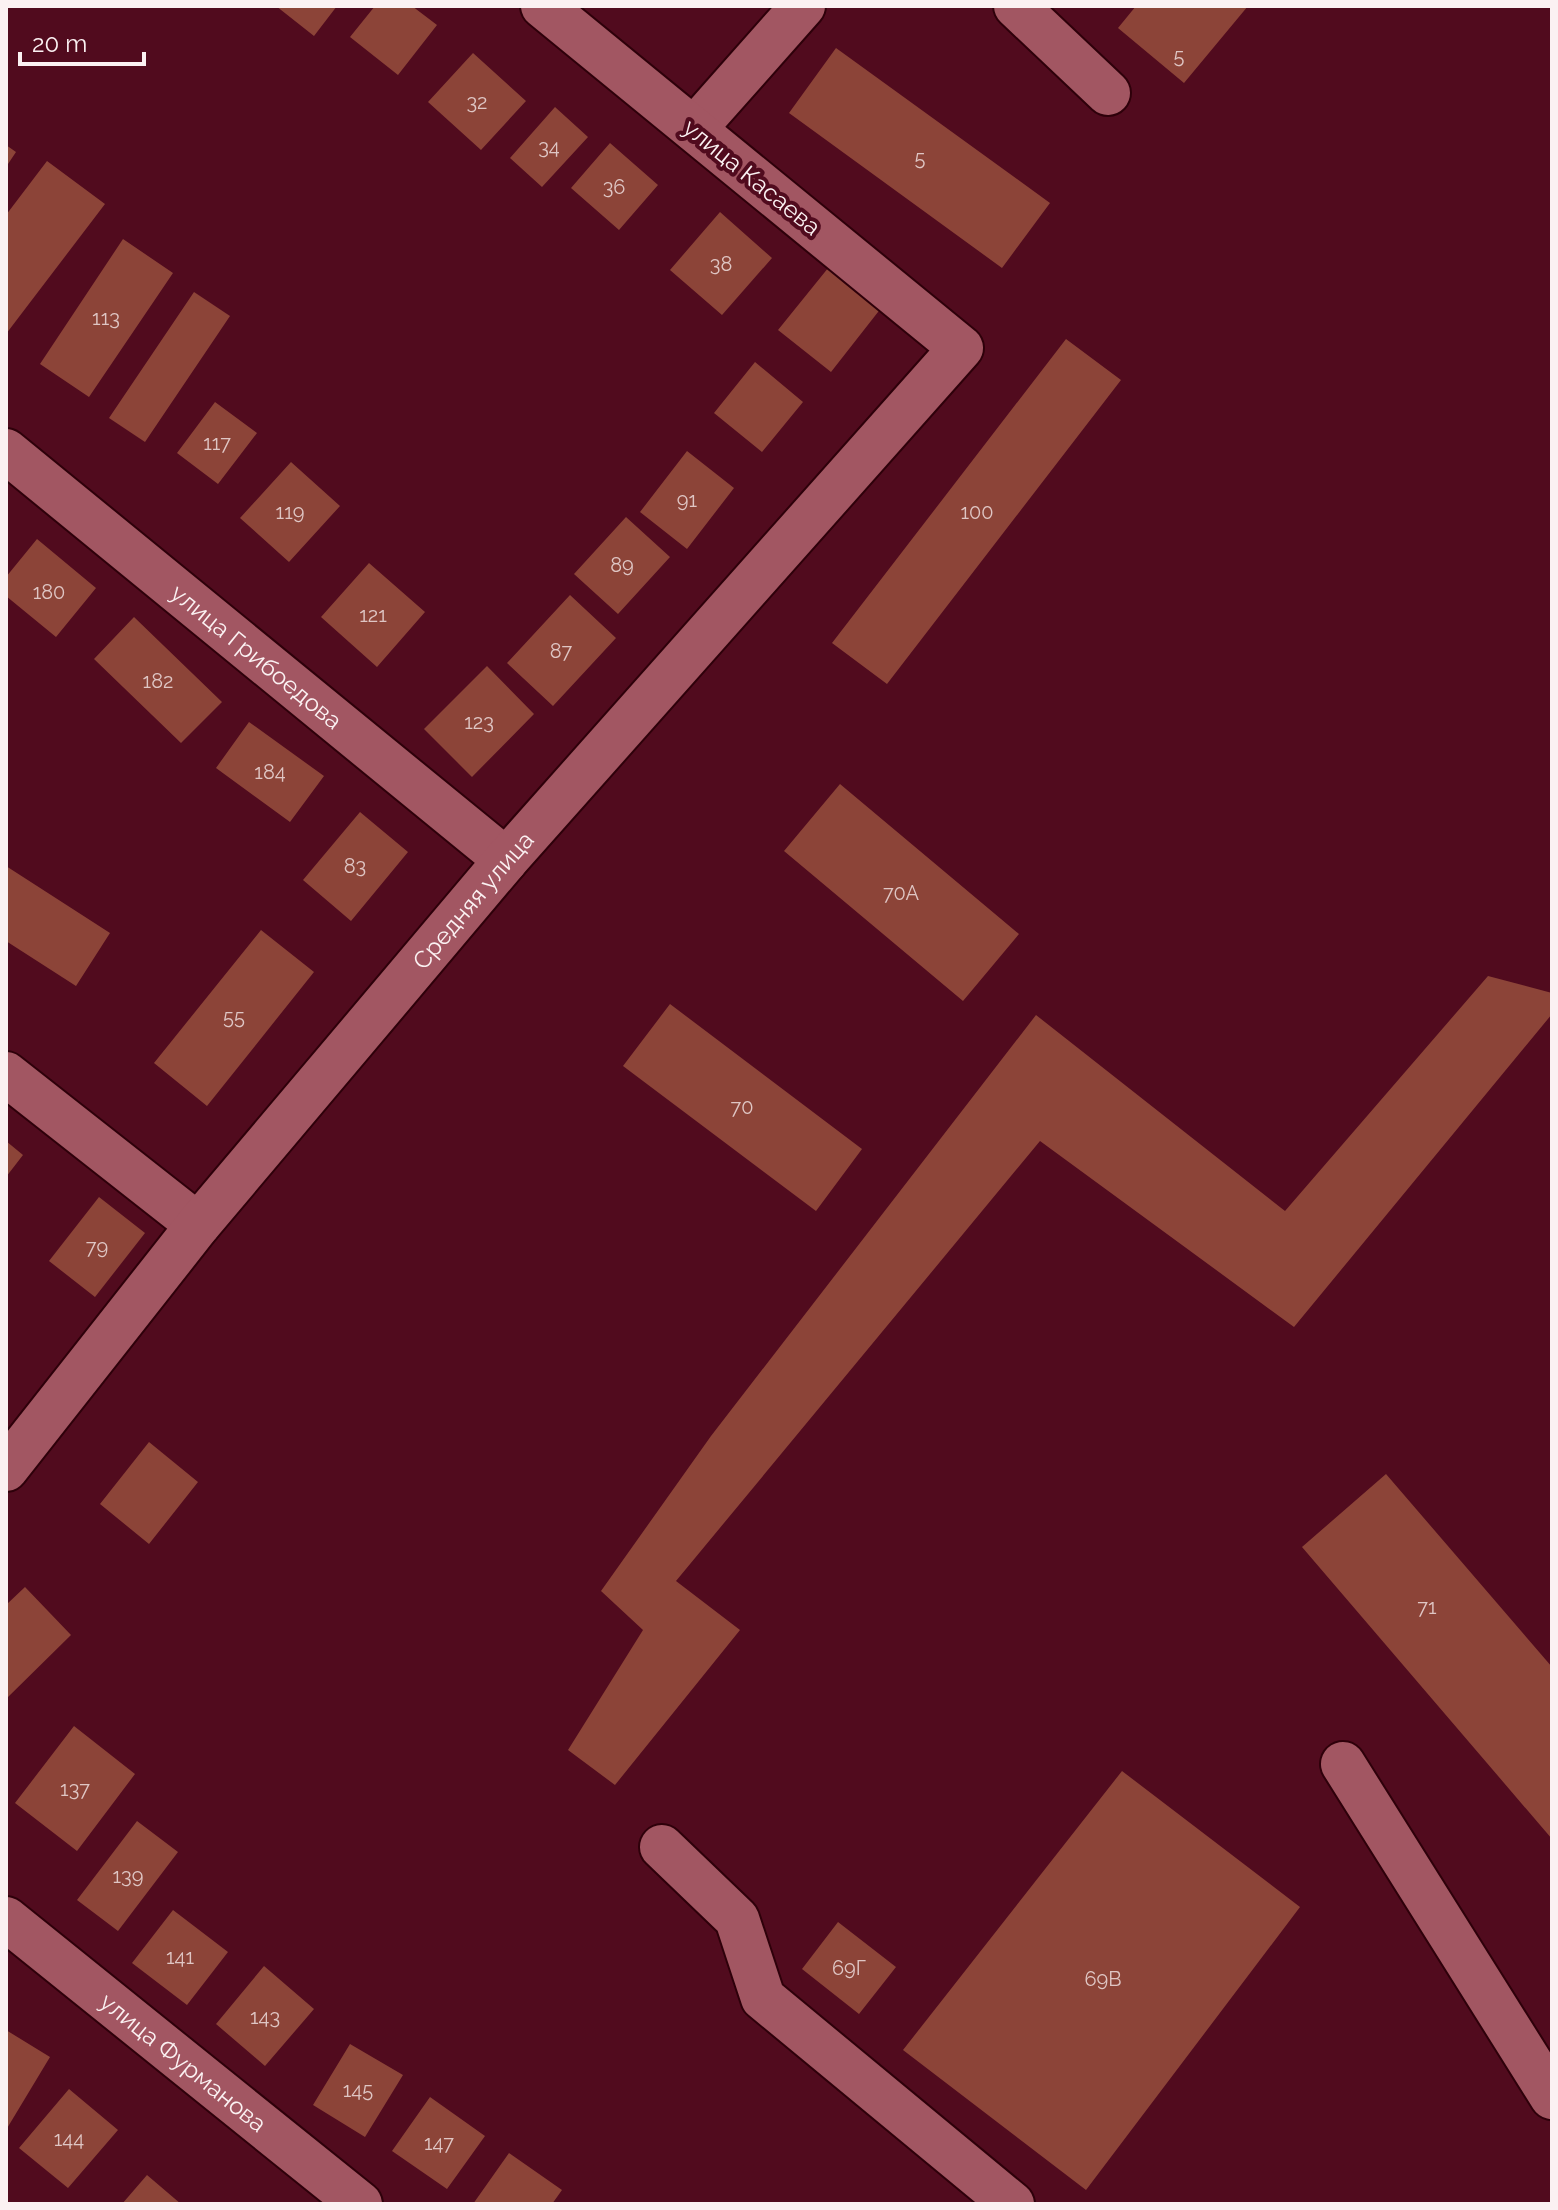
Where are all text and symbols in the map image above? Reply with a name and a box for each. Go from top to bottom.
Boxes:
scale bar [20,16,144,66]
text: 20 m [32,29,87,58]
house number: 5 [1174,44,1185,68]
house number: 32 [466,90,488,114]
street label: улица Касаева [677,113,827,241]
house number: 34 [538,135,560,159]
house number: 5 [915,146,926,170]
house number: 36 [603,175,625,199]
house number: 38 [710,252,732,276]
house number: 113 [92,306,120,330]
house number: 117 [203,431,231,455]
house number: 91 [677,488,698,512]
house number: 119 [276,500,304,524]
house number: 100 [960,500,994,524]
house number: 89 [610,553,634,577]
street label: улица Грибоедова [165,578,348,735]
house number: 180 [33,580,65,604]
house number: 121 [359,603,387,627]
house number: 87 [550,639,573,663]
house number: 182 [143,669,173,693]
house number: 123 [464,710,494,734]
house number: 184 [254,760,286,784]
street label: Средняя улица [406,825,539,975]
house number: 83 [344,854,366,878]
house number: 70А [883,881,919,905]
house number: 55 [223,1005,245,1029]
house number: 70 [731,1095,753,1119]
house number: 79 [86,1235,108,1259]
house number: 71 [1417,1595,1437,1619]
house number: 137 [60,1777,90,1801]
house number: 139 [113,1864,143,1888]
house number: 141 [166,1945,194,1969]
house number: 69Г [832,1956,866,1980]
house number: 69В [1084,1967,1122,1991]
street label: улица Фурманова [94,1986,273,2138]
house number: 143 [250,2005,280,2029]
house number: 145 [343,2078,373,2102]
house number: 144 [54,2127,84,2151]
house number: 147 [424,2131,454,2155]

